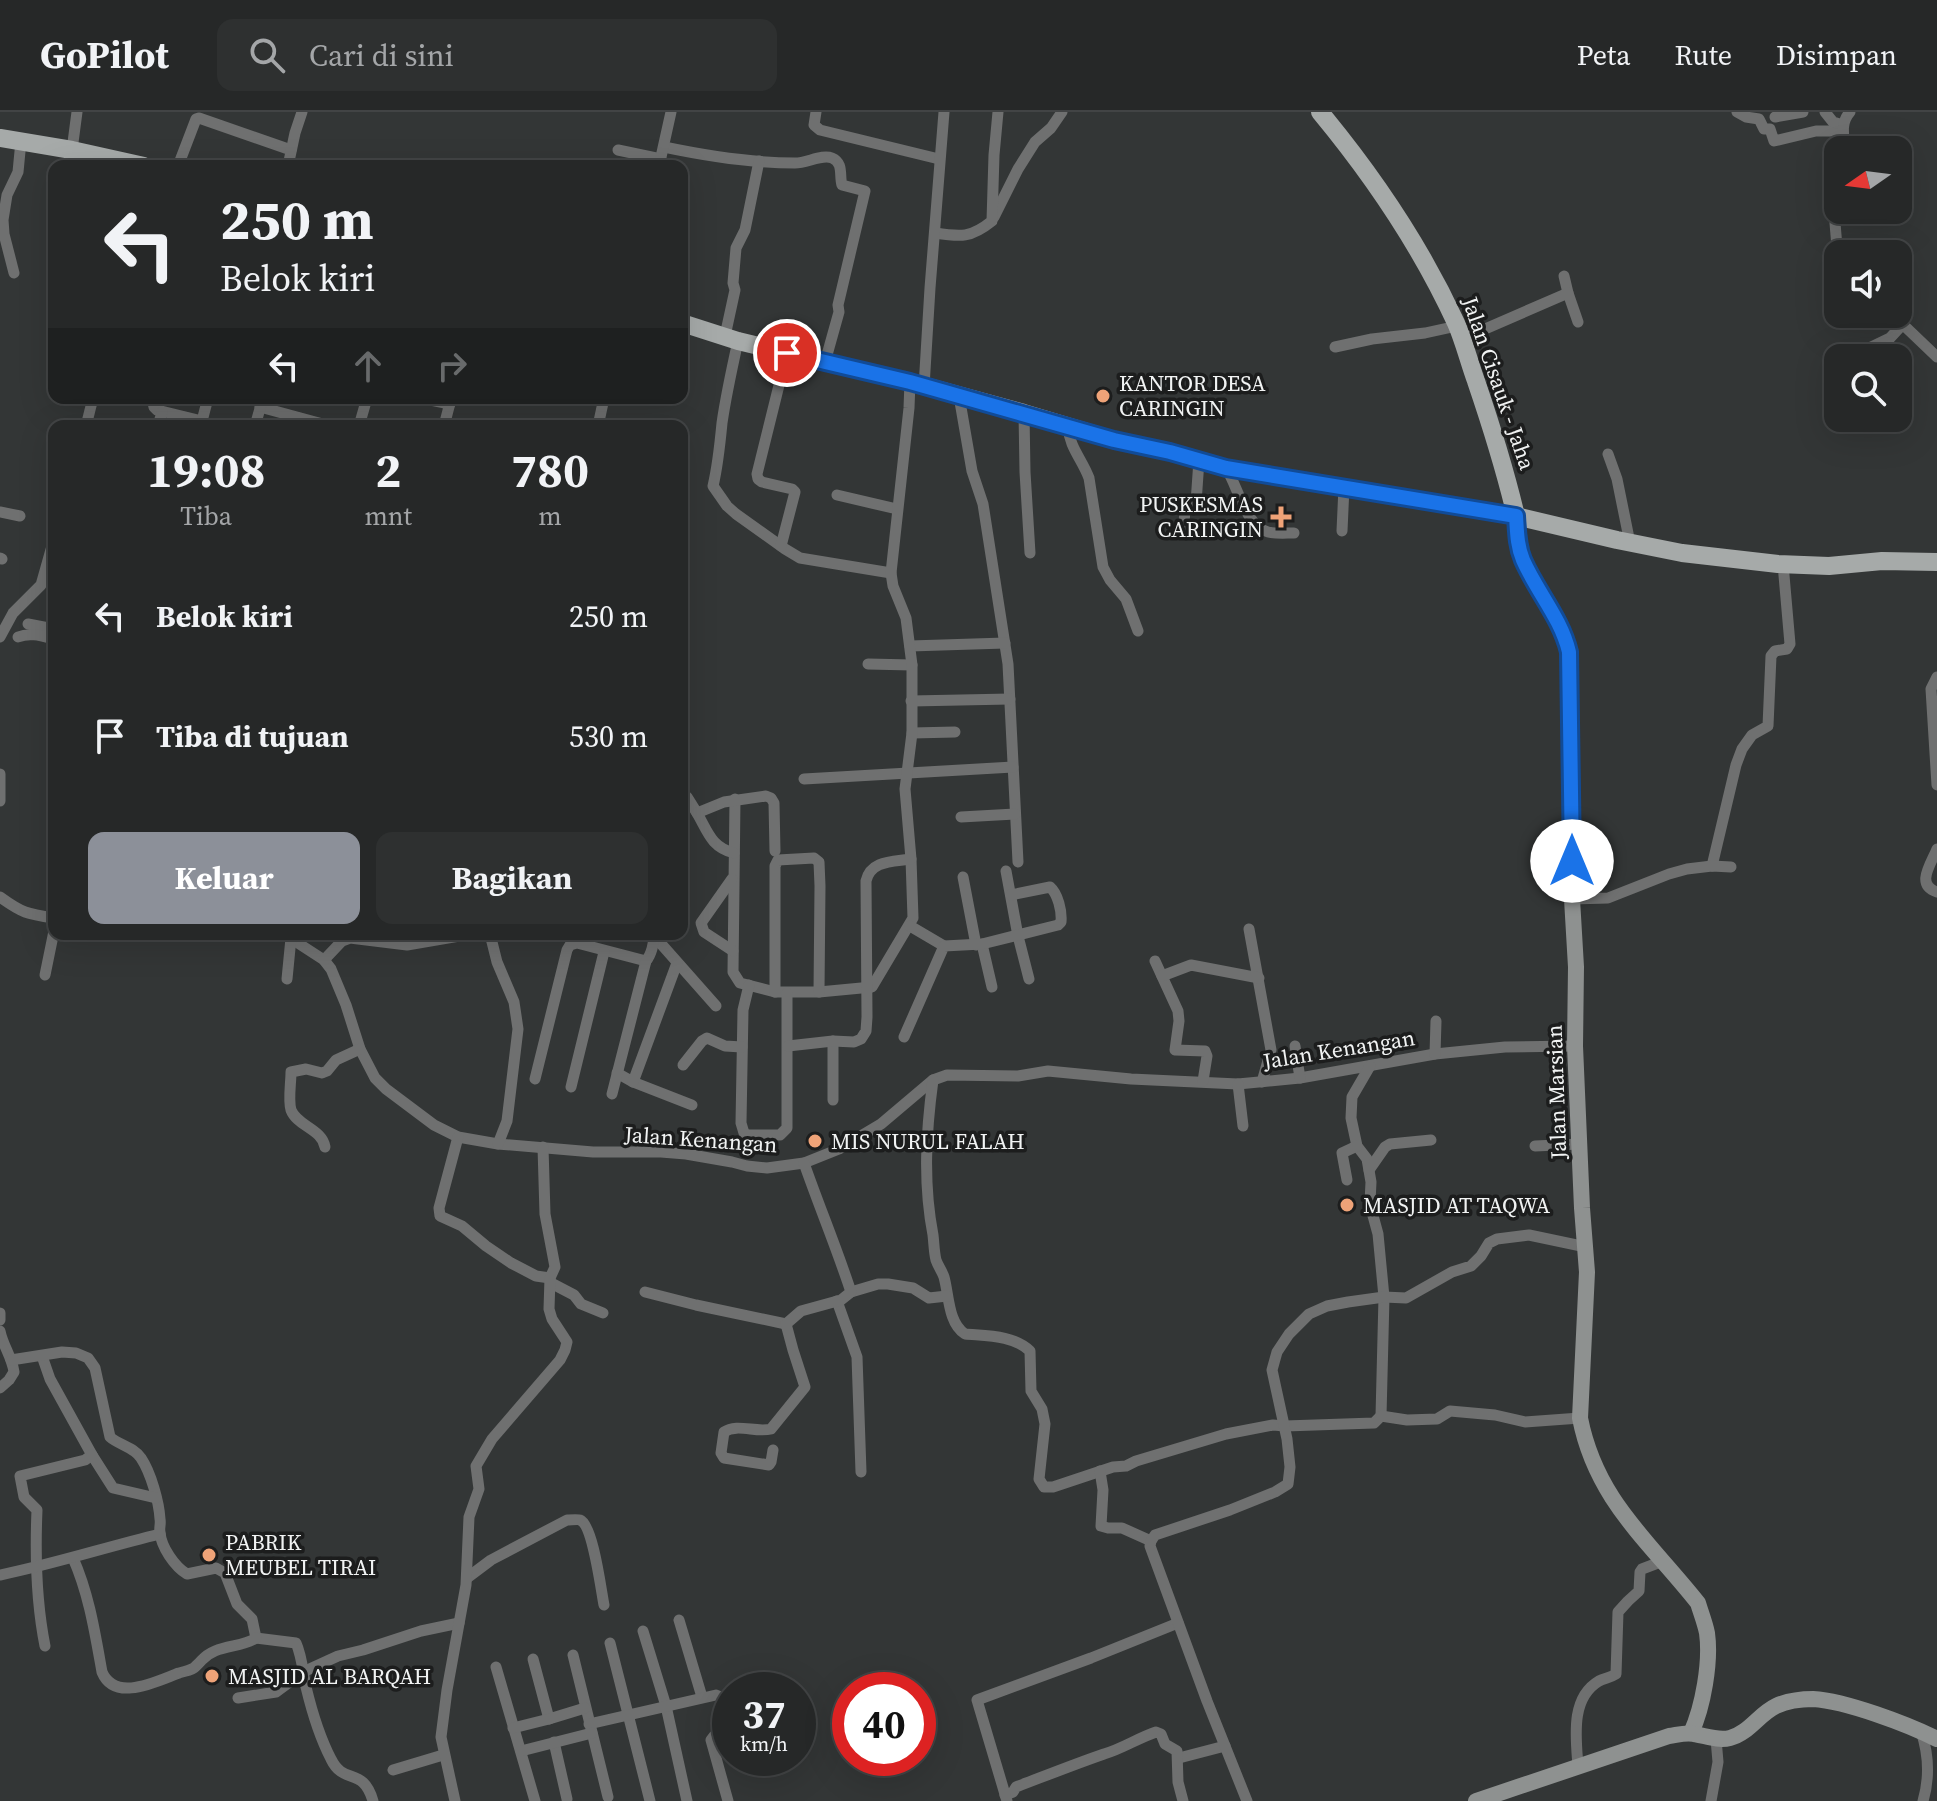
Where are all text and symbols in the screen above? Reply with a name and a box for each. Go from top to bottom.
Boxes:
search box [217,19,777,91]
text: GoPilot [40,29,169,81]
icon: search [245,33,289,77]
text: Cari di sini [309,35,454,76]
text: Peta [1577,36,1630,74]
text: Rute [1674,36,1732,74]
text: Disimpan [1776,36,1897,74]
north arrow [1824,136,1912,224]
map controls [1824,136,1912,432]
text: 250 m [220,181,374,258]
icon: left [88,192,192,296]
button: sound [1824,240,1912,328]
text: Belok kiri [220,254,375,303]
street label: Jalan Cisauk - Jaha [1455,292,1543,474]
pin [753,319,821,387]
icon: arrive [765,331,809,375]
icon: left [262,344,306,388]
icon: ahead [346,344,390,388]
icon: right [430,344,474,388]
button: search [1824,344,1912,432]
place label: KANTOR DESA CARINGIN [1119,368,1266,423]
marker: KANTOR DESA CARINGIN [1094,387,1112,405]
text: 19:08 [147,437,265,503]
text: 2 [375,437,401,503]
text: 780 [511,437,589,503]
place label: PUSKESMAS CARINGIN [1139,489,1263,544]
text: Tiba [180,498,232,534]
text: mnt [364,498,412,534]
text: m [538,498,562,534]
marker: PUSKESMAS CARINGIN [1270,506,1292,528]
icon: left [88,594,132,638]
text: Belok kiri [156,596,293,637]
text: 250 m [569,596,648,637]
icon: arrive [88,714,132,758]
text: Tiba di tujuan [156,716,349,757]
text: 530 m [569,716,648,757]
position arrow [1530,819,1614,903]
button: Keluar [88,832,360,924]
button: Bagikan [376,832,648,924]
street label: Jalan Kenangan [1260,1022,1417,1076]
street label: Jalan Marsian [1539,1024,1573,1161]
street label: Jalan Kenangan [622,1119,779,1159]
place label: MIS NURUL FALAH [831,1126,1025,1156]
marker: MIS NURUL FALAH [806,1132,824,1150]
place label: MASJID AT TAQWA [1363,1190,1551,1220]
marker: MASJID AT TAQWA [1338,1196,1356,1214]
place label: PABRIK MEUBEL TIRAI [225,1527,376,1582]
marker: PABRIK MEUBEL TIRAI [200,1546,218,1564]
place label: MASJID AL BARQAH [228,1661,431,1691]
marker: MASJID AL BARQAH [203,1667,221,1685]
speed limit sign: 40 [832,1672,936,1776]
text: 37 [742,1687,786,1741]
text: km/h [740,1730,788,1758]

